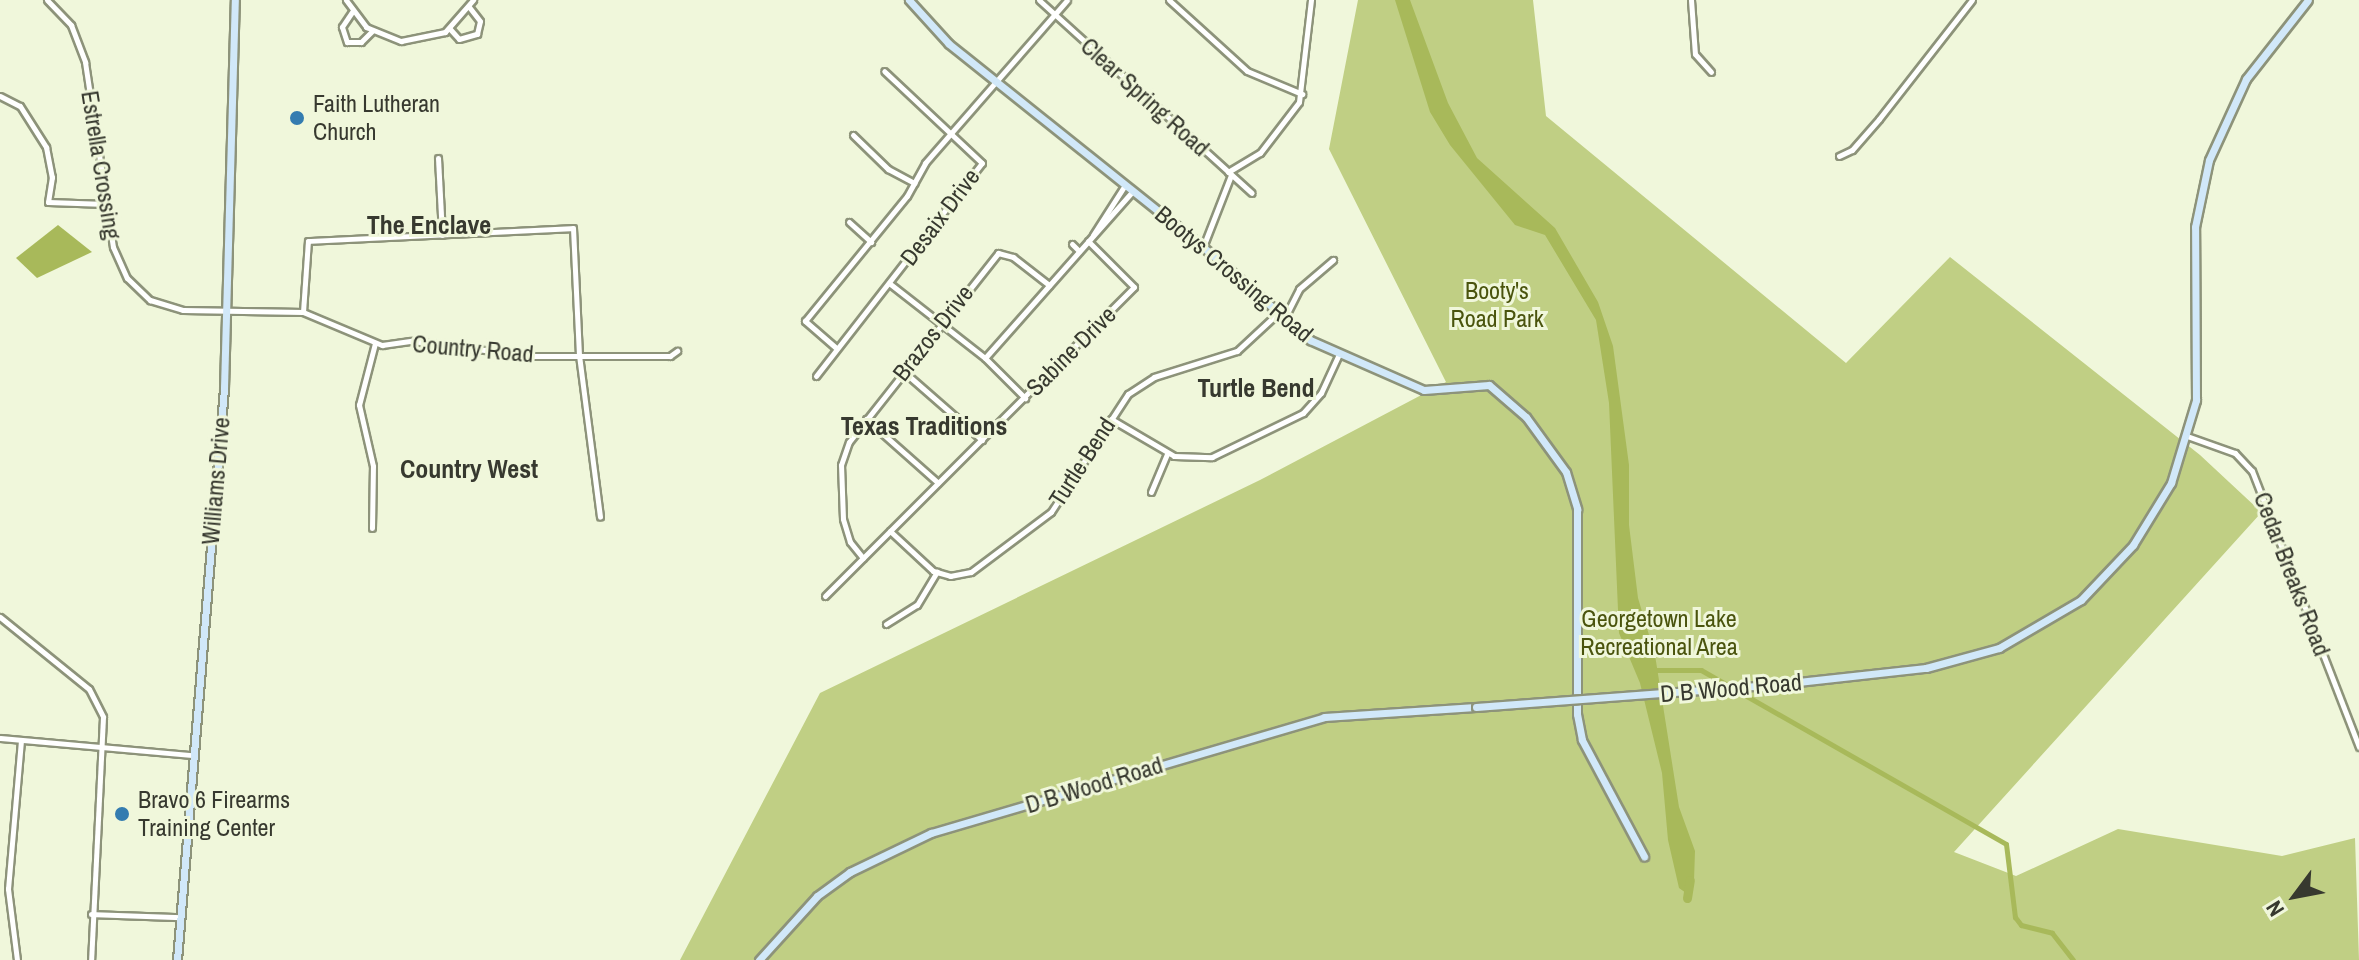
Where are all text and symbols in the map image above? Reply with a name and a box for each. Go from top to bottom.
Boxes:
street label: Clear Spring Road [1075,32,1215,162]
street label: Estrella Crossing [75,89,127,241]
place label: Faith Lutheran Church [313,90,440,146]
marker: Faith Lutheran Church [288,109,306,127]
street label: Desaix Drive [894,163,986,271]
street label: Bootys Crossing Road [1149,200,1319,348]
district label: The Enclave [367,209,491,241]
park label: Booty's Road Park [1451,277,1543,333]
street label: Brazos Drive [887,279,979,387]
street label: Sabine Drive [1020,300,1122,402]
street label: Country Road [411,329,535,369]
district label: Turtle Bend [1198,372,1314,404]
district label: Texas Traditions [841,410,1007,442]
street label: Turtle Bend [1043,412,1121,512]
street label: Williams Drive [196,416,236,546]
district label: Country West [400,453,538,485]
street label: Cedar Breaks Road [2248,488,2336,660]
park label: Georgetown Lake Recreational Area [1580,605,1738,661]
street label: D B Wood Road [1659,667,1803,709]
street label: D B Wood Road [1022,750,1166,820]
place label: Bravo 6 Firearms Training Center [138,786,290,842]
marker: Bravo 6 Firearms Training Center [113,805,131,823]
north arrow [2255,856,2335,936]
text: N [2258,895,2291,922]

